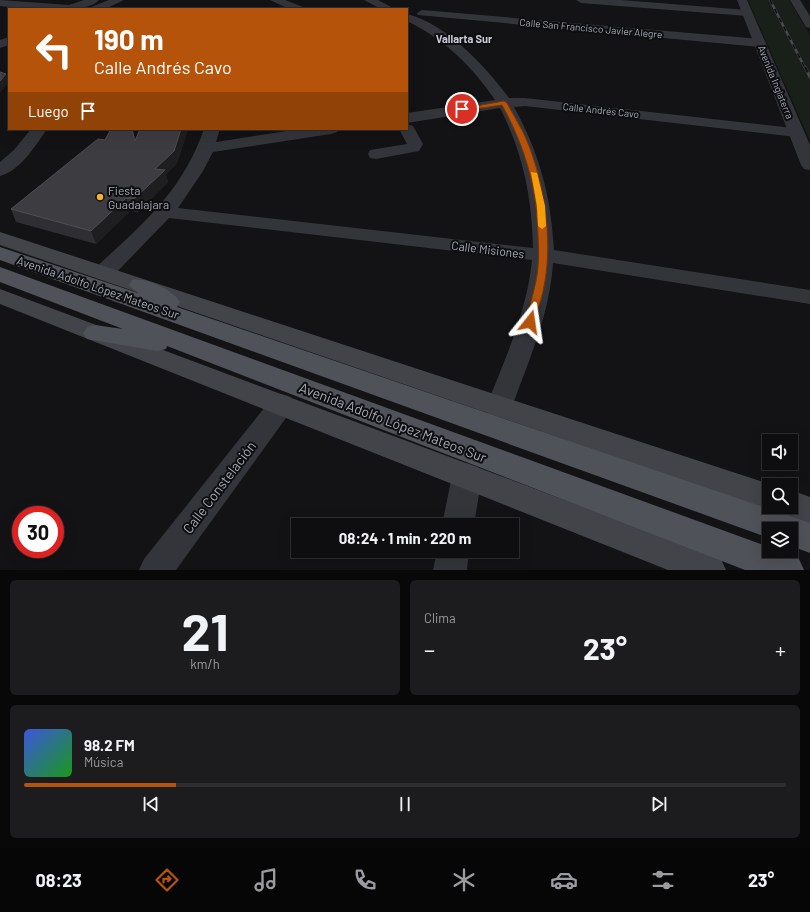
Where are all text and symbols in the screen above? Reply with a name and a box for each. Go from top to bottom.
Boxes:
street label: Calle San Francisco Javier Alegre [519,16,663,40]
text: 190 m [94,22,164,56]
icon: left [28,24,80,76]
district label: Vallarta Sur [436,32,493,45]
street label: Avenida Inglaterra [756,44,796,120]
text: Calle Andrés Cavo [94,56,232,78]
pin [445,92,479,126]
icon: arrive [451,98,473,120]
icon: arrive [77,100,99,122]
street label: Calle Andrés Cavo [562,100,640,120]
text: Luego [28,102,69,120]
place label: Fiesta Guadalajara [108,183,169,211]
marker: Fiesta Guadalajara [95,192,105,202]
street label: Calle Misiones [451,238,525,260]
street label: Avenida Adolfo López Mateos Sur [15,253,182,322]
position arrow [509,301,551,343]
street label: Avenida Adolfo López Mateos Sur [297,378,489,466]
map controls [762,434,798,558]
button: sound [762,434,798,470]
street label: Calle Constelación [179,437,259,537]
button: search [762,478,798,514]
speed limit sign: 30 [12,506,64,558]
button: layers [762,522,798,558]
text: 08:24 · 1 min · 220 m [339,529,471,547]
text: 21 [181,599,229,661]
text: Clima [424,610,456,626]
text: 23° [583,630,627,666]
text: − [424,636,435,662]
text: + [775,636,786,662]
text: km/h [190,656,220,672]
text: 98.2 FM [84,736,135,754]
text: Música [84,754,123,770]
icon: previous [140,793,162,815]
icon: pause [394,793,416,815]
icon: next [648,793,670,815]
icon: directions [153,866,181,894]
icon: music [252,866,280,894]
icon: phone [351,866,379,894]
icon: climate [450,866,478,894]
icon: car [550,866,578,894]
icon: filters [649,866,677,894]
text: 08:23 [36,869,82,891]
text: 23° [748,869,774,891]

